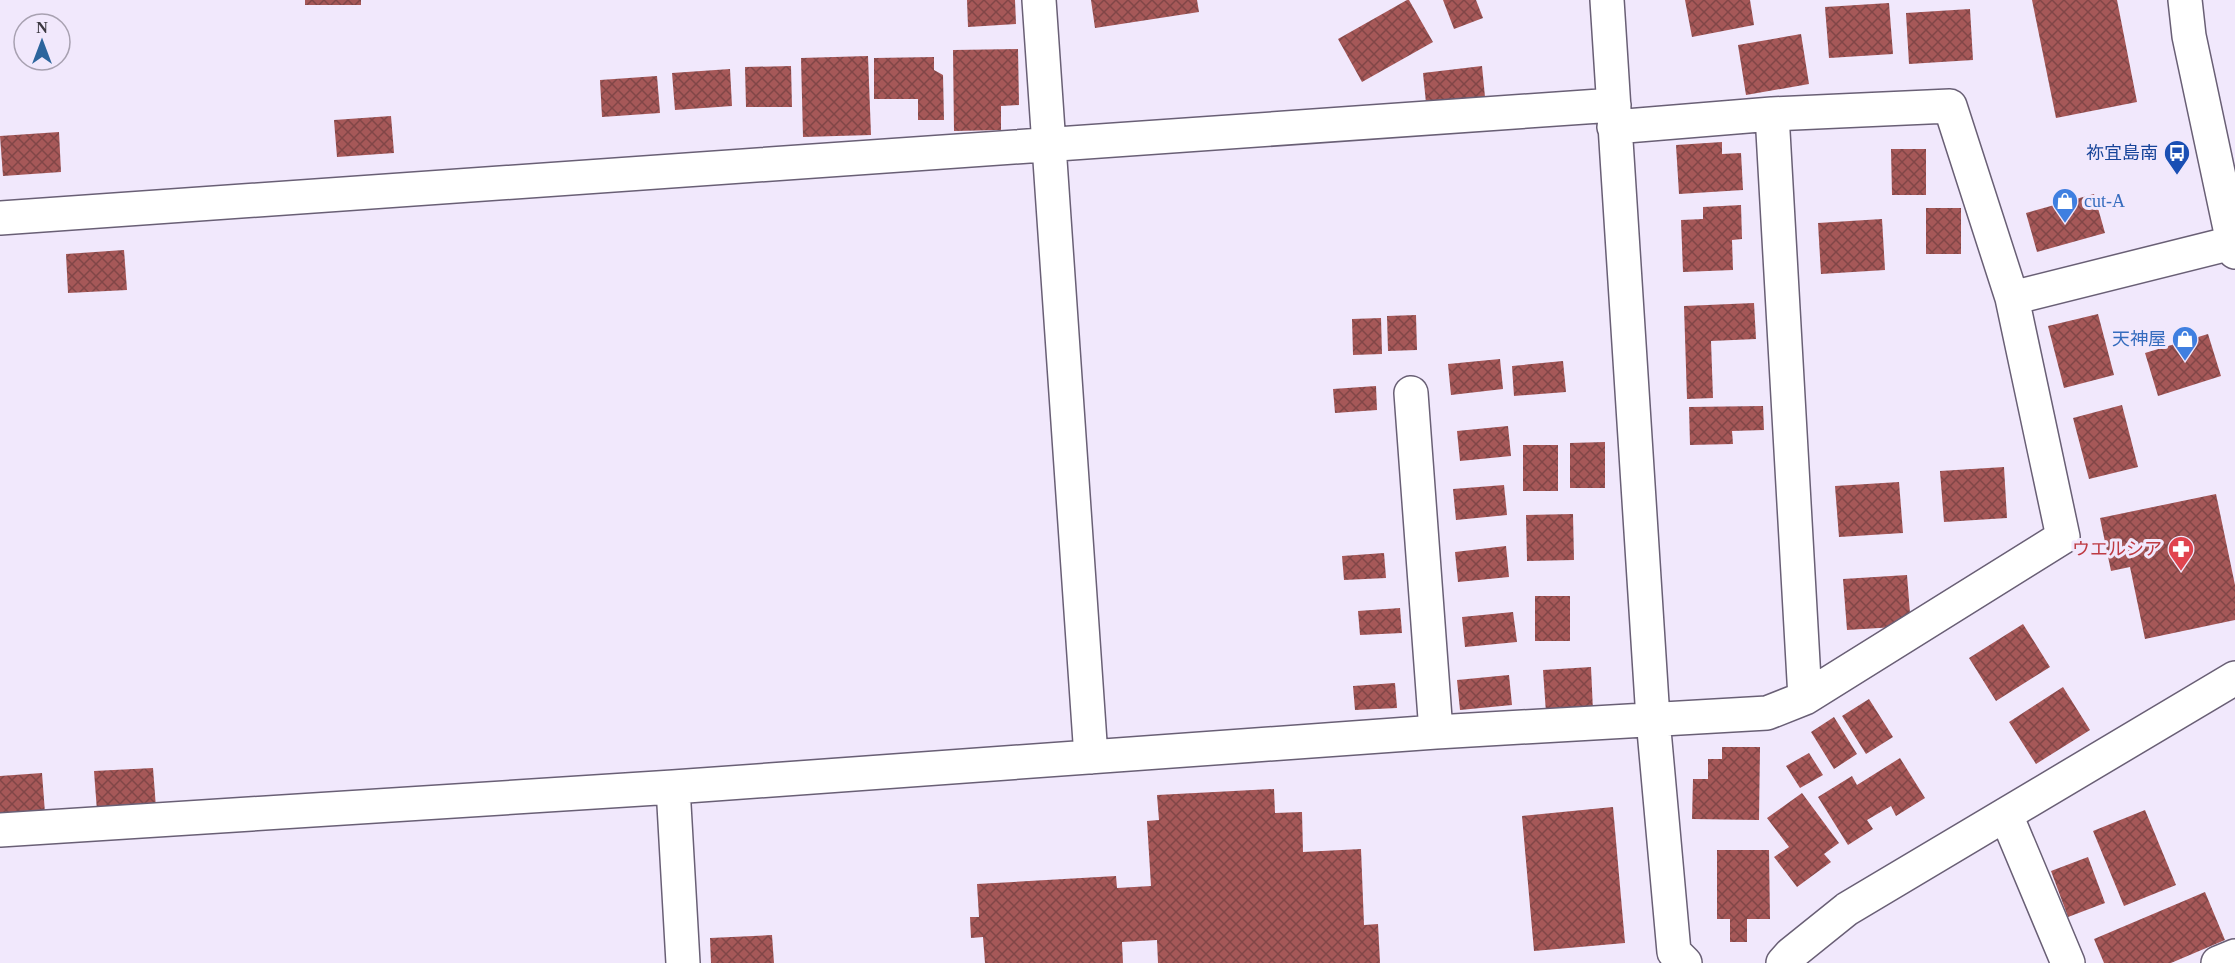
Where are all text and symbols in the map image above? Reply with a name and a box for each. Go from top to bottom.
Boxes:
north arrow [12,12,72,72]
text: N [36,19,48,36]
bus stop icon: 祢宜島南 [2162,138,2192,176]
place label: 祢宜島南 [2086,143,2158,163]
shop icon: cut-A [2050,186,2080,224]
place label: cut-A [2084,191,2125,211]
shop icon: 天神屋 [2170,324,2200,362]
place label: 天神屋 [2112,329,2166,349]
pharmacy icon: ウエルシア [2166,534,2196,572]
place label: ウエルシア [2072,539,2162,559]

